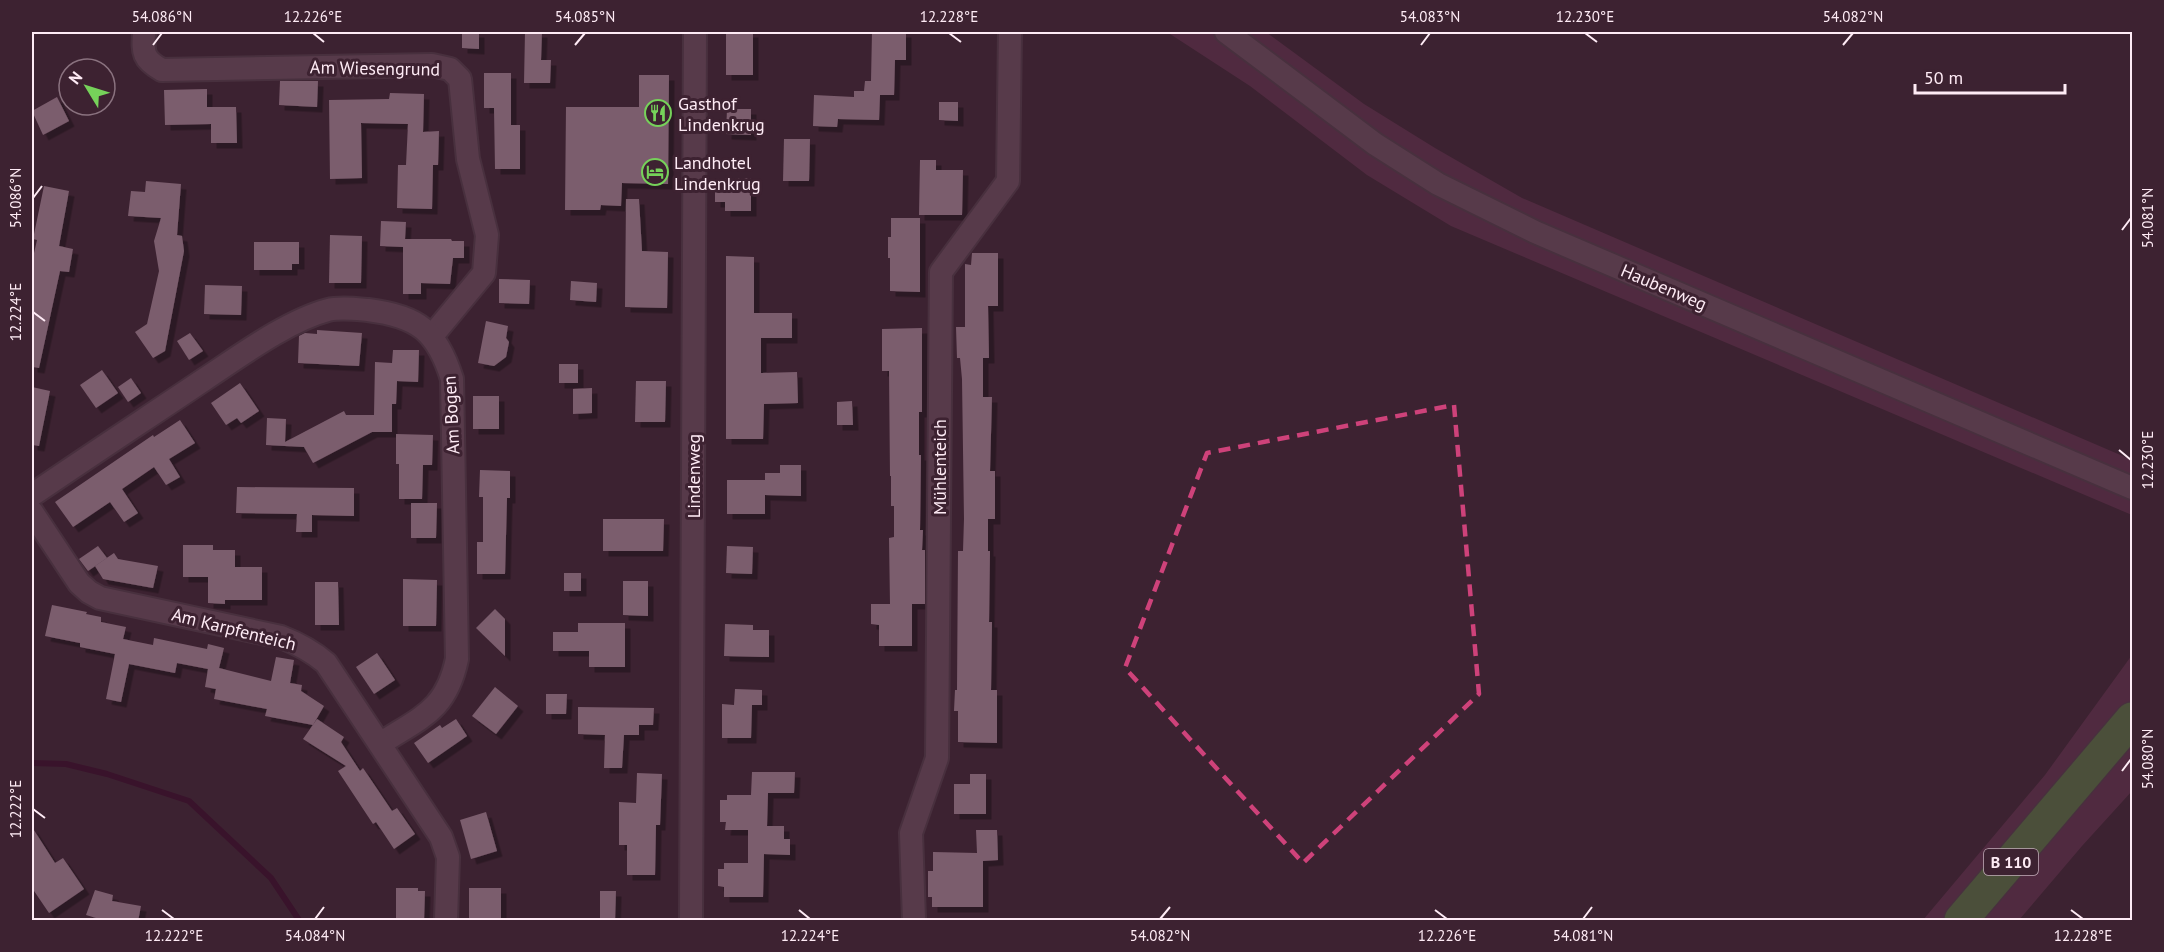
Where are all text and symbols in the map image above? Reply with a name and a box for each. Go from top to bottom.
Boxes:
text: 54.086°N [132,7,192,26]
text: 12.226°E [284,7,342,26]
text: 54.085°N [555,7,615,26]
text: 12.228°E [920,7,978,26]
text: 54.083°N [1400,7,1460,26]
text: 12.230°E [1556,7,1614,26]
text: 54.082°N [1823,7,1883,26]
street label: Am Wiesengrund [310,55,440,81]
north arrow [57,57,117,117]
scale bar [1915,57,2065,95]
text: 50 m [1924,66,1963,89]
text: N [64,67,86,88]
place label: Gasthof Lindenkrug [678,92,765,136]
restaurant icon: Gasthof Lindenkrug [643,98,673,128]
place label: Landhotel Lindenkrug [674,151,761,195]
hotel icon: Landhotel Lindenkrug [640,157,670,187]
text: 54.086°N [6,168,25,228]
text: 54.081°N [2138,188,2157,248]
street label: Haubenweg [1618,259,1710,315]
text: 12.224°E [6,283,25,341]
street label: Am Bogen [437,375,465,455]
street label: Mühlenteich [928,419,951,515]
text: 12.230°E [2138,431,2157,489]
street label: Lindenweg [682,434,705,518]
street label: Am Karpfenteich [169,602,299,656]
text: 54.080°N [2138,729,2157,789]
text: 12.222°E [6,780,25,838]
road number: B 110 [1984,849,2038,875]
text: 12.222°E [145,926,203,945]
text: 54.084°N [285,926,345,945]
text: 12.224°E [781,926,839,945]
text: 54.082°N [1130,926,1190,945]
text: 12.226°E [1418,926,1476,945]
text: 54.081°N [1553,926,1613,945]
text: 12.228°E [2054,926,2112,945]

